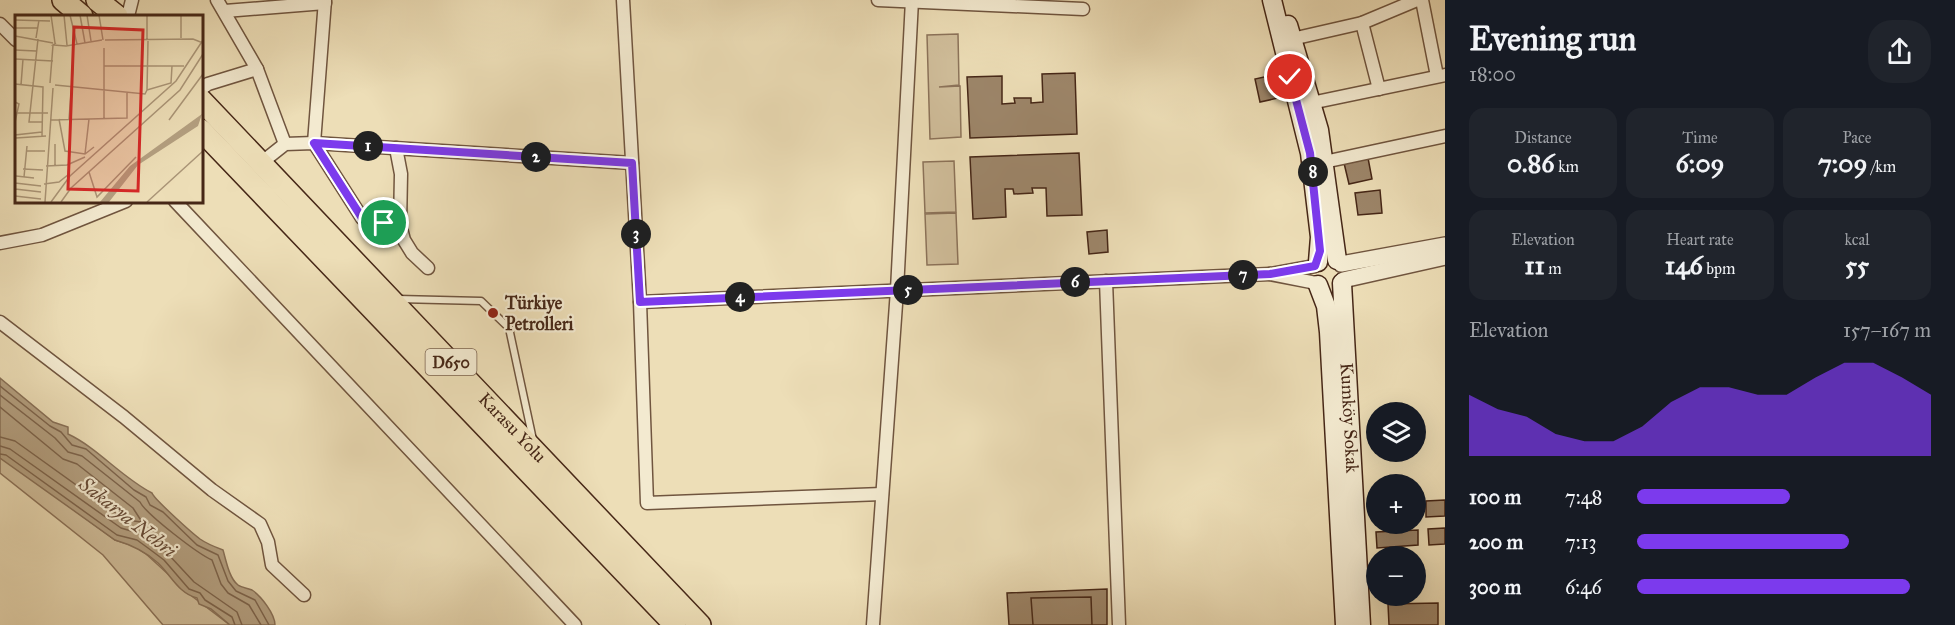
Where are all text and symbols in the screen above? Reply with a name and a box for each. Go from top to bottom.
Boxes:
inset map [15,15,202,202]
text: Evening run [1469,19,1636,59]
button: share [1868,20,1931,83]
pin [1264,51,1315,102]
icon: check [1273,60,1306,93]
text: 18:00 [1469,62,1516,86]
text: Distance [1514,128,1572,147]
text: Time [1682,128,1718,147]
text: Pace [1842,128,1872,147]
pin: 1 [353,131,383,161]
text: 1 [365,136,371,155]
pin: 2 [521,142,551,172]
text: 2 [532,147,540,166]
text: 0.86 [1507,147,1555,179]
text: 6:09 [1676,147,1724,179]
text: 7:09 [1818,147,1867,179]
pin: 8 [1298,157,1328,187]
text: km [1555,157,1579,176]
text: /km [1867,157,1896,176]
text: 8 [1309,162,1317,181]
pin [358,197,409,248]
icon: arrive [367,206,400,239]
pin: 3 [621,219,651,249]
text: 3 [633,224,639,243]
text: Elevation [1511,230,1575,249]
text: Heart rate [1666,230,1734,249]
text: kcal [1844,230,1870,249]
text: 11 [1524,249,1545,281]
text: 146 [1665,249,1703,281]
text: 55 [1845,249,1869,281]
text: m [1545,259,1562,278]
text: bpm [1703,259,1735,278]
pin: 7 [1228,260,1258,290]
text: 7 [1239,265,1247,284]
pin: 6 [1060,267,1090,297]
text: 6 [1071,272,1079,291]
pin: 5 [893,275,923,305]
text: 5 [904,280,912,299]
pin: 4 [725,282,755,312]
text: 4 [736,287,744,306]
place label: Türkiye Petrolleri [504,292,574,335]
marker: Türkiye Petrolleri [486,306,500,320]
text: Elevation [1469,318,1548,342]
text: 157–167 m [1843,318,1931,342]
road number: D650 [426,349,476,375]
street label: Kumköy Sokak [1335,362,1364,474]
street label: Karasu Yolu [474,388,551,468]
map controls [1366,402,1426,606]
button: layers [1366,402,1426,462]
water label: Sakarya Nehri [74,471,182,563]
button: + [1366,474,1426,534]
text: 100 m [1469,485,1521,509]
text: 7:48 [1565,485,1603,509]
text: 200 m [1469,530,1523,554]
text: 7:13 [1565,530,1597,554]
button: − [1366,546,1426,606]
text: 300 m [1469,575,1521,599]
text: 6:46 [1565,575,1602,599]

